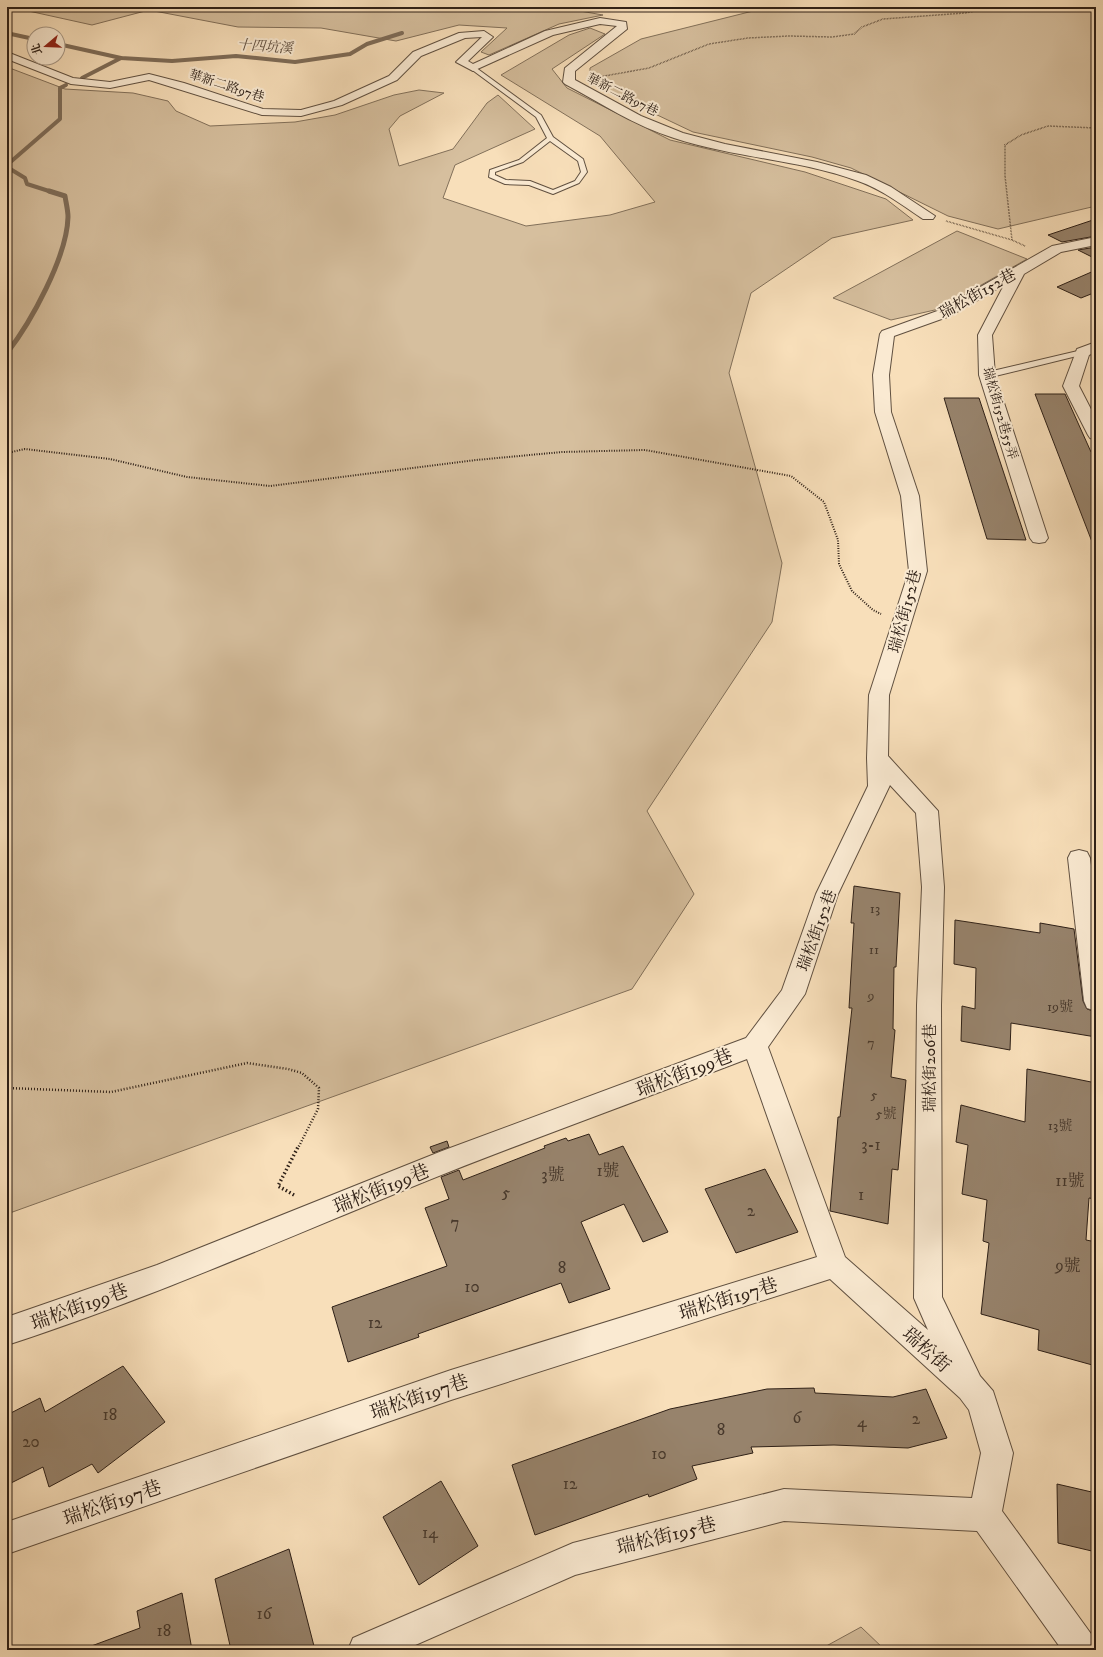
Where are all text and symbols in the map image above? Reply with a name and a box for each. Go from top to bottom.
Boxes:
north arrow [26,26,66,66]
water label: 十四坑溪 [236,36,295,58]
text: 北 [29,41,46,56]
street label: 華新二路97巷 [187,66,266,106]
street label: 華新二路97巷 [584,70,661,120]
street label: 瑞松街152巷 [935,264,1020,323]
street label: 瑞松街152巷55弄 [979,365,1021,461]
street label: 瑞松街152巷 [884,567,926,655]
street label: 瑞松街152巷 [793,887,841,974]
house number: 13 [870,900,880,918]
house number: 11 [869,941,879,959]
house number: 9 [867,987,875,1005]
house number: 19號 [1047,998,1073,1016]
street label: 瑞松街206巷 [920,1024,940,1112]
house number: 7 [867,1034,875,1052]
street label: 瑞松街199巷 [633,1044,736,1102]
house number: 5 [871,1086,878,1104]
house number: 5號 [876,1105,896,1123]
house number: 13號 [1048,1117,1072,1135]
house number: 3-1 [861,1134,881,1156]
street label: 瑞松街199巷 [330,1160,433,1219]
house number: 1號 [596,1160,620,1182]
house number: 3號 [541,1164,565,1186]
house number: 11號 [1055,1170,1085,1192]
house number: 5 [502,1182,511,1204]
house number: 1 [858,1184,864,1206]
house number: 2 [747,1200,756,1222]
house number: 7 [451,1212,459,1234]
house number: 9號 [1054,1255,1081,1277]
house number: 8 [558,1257,566,1279]
street label: 瑞松街197巷 [676,1273,781,1325]
house number: 10 [464,1276,480,1298]
street label: 瑞松街199巷 [28,1279,131,1336]
house number: 12 [368,1312,383,1334]
street label: 瑞松街 [897,1322,955,1378]
street label: 瑞松街197巷 [367,1370,472,1425]
house number: 18 [103,1404,117,1426]
house number: 6 [793,1407,803,1429]
house number: 2 [912,1408,921,1430]
house number: 4 [857,1411,868,1433]
house number: 8 [717,1419,725,1441]
house number: 20 [22,1431,40,1453]
house number: 10 [651,1443,667,1465]
house number: 12 [563,1473,578,1495]
street label: 瑞松街197巷 [60,1476,165,1531]
street label: 瑞松街195巷 [614,1513,719,1560]
house number: 14 [422,1522,439,1544]
house number: 16 [256,1603,273,1625]
house number: 18 [157,1620,171,1642]

